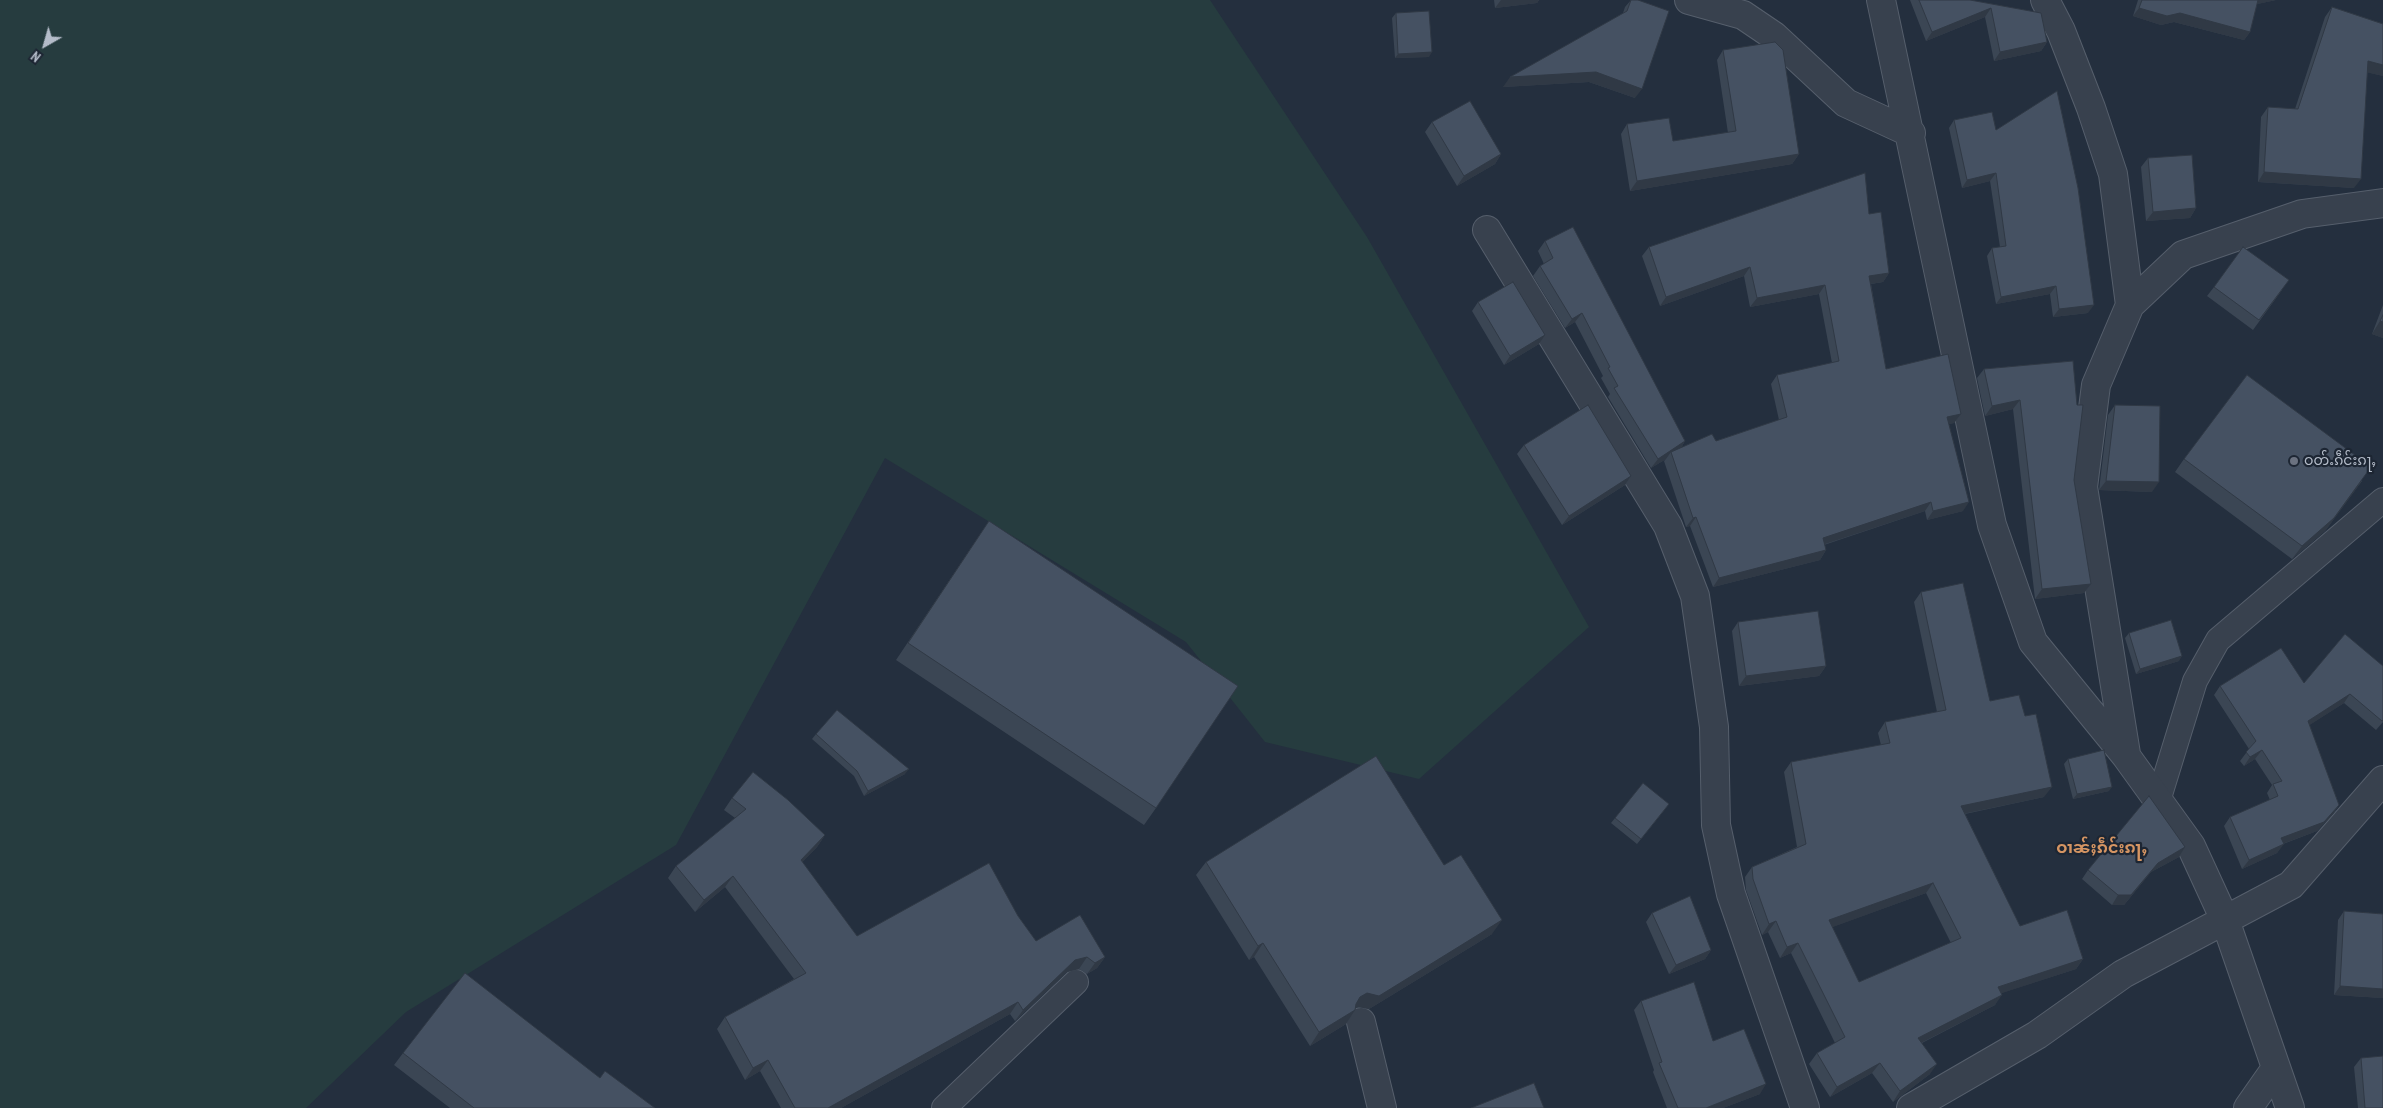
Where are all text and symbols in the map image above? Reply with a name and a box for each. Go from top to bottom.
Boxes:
north arrow [20,20,70,70]
text: N [27,47,44,66]
place label: ဝတ်ႉၵဵင်းၵႃႇ [2304,453,2376,469]
marker: ဝတ်ႉၵဵင်းၵႃႇ [2288,455,2300,467]
district label: ဝၢၼ်ႈၵဵင်းၵႃႇ [2056,838,2148,858]

